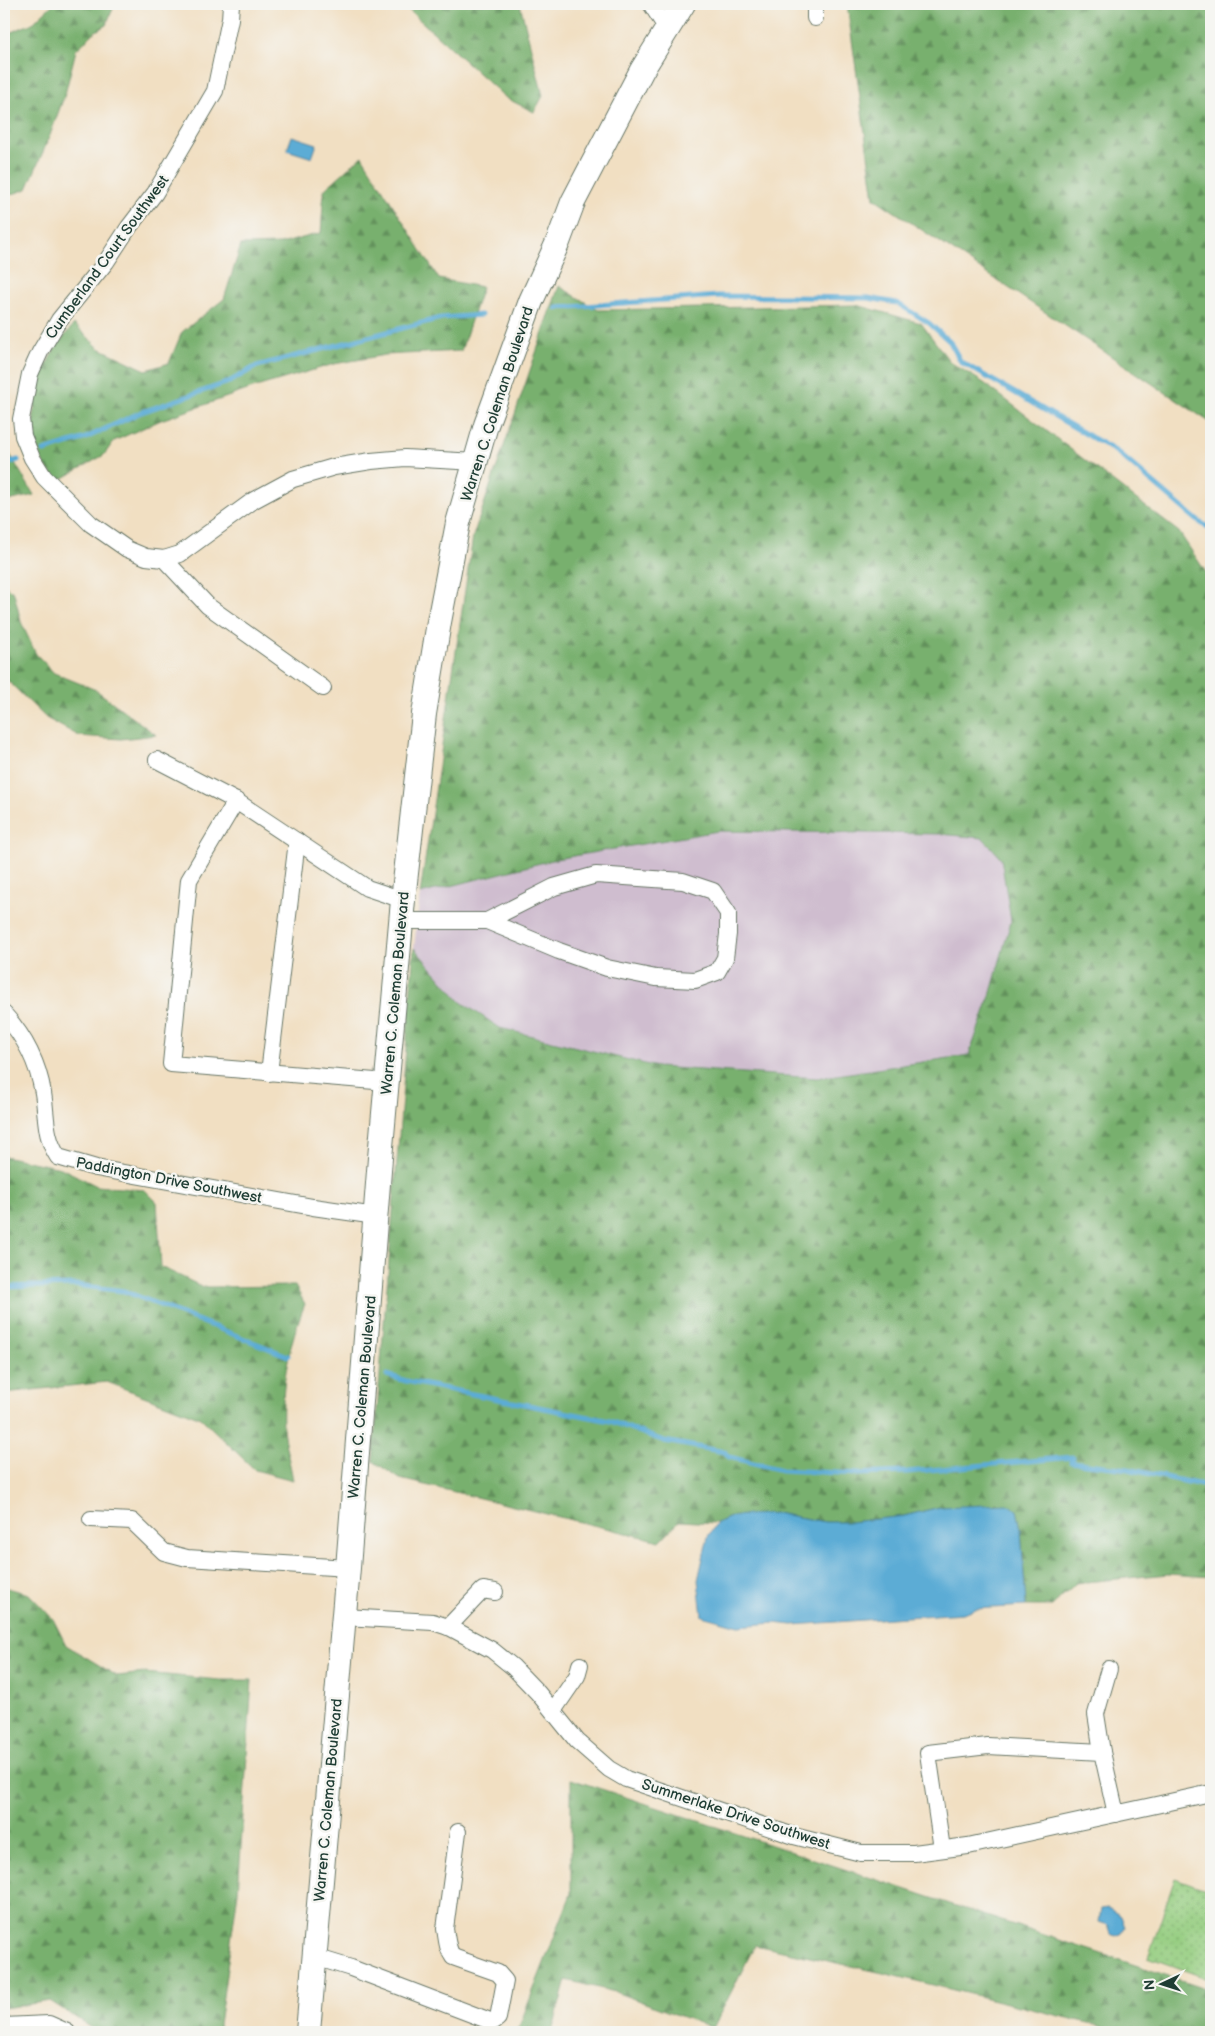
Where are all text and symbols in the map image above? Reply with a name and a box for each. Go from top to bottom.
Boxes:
street label: Cumberland Court Southwest [42,171,173,343]
street label: Warren C. Coleman Boulevard [457,304,538,504]
street label: Warren C. Coleman Boulevard [377,891,414,1095]
street label: Paddington Drive Southwest [74,1153,264,1208]
street label: Warren C. Coleman Boulevard [344,1295,381,1499]
street label: Warren C. Coleman Boulevard [310,1698,347,1902]
street label: Summerlake Drive Southwest [639,1775,833,1854]
north arrow [1138,1958,1188,2008]
text: N [1141,1979,1158,1991]

